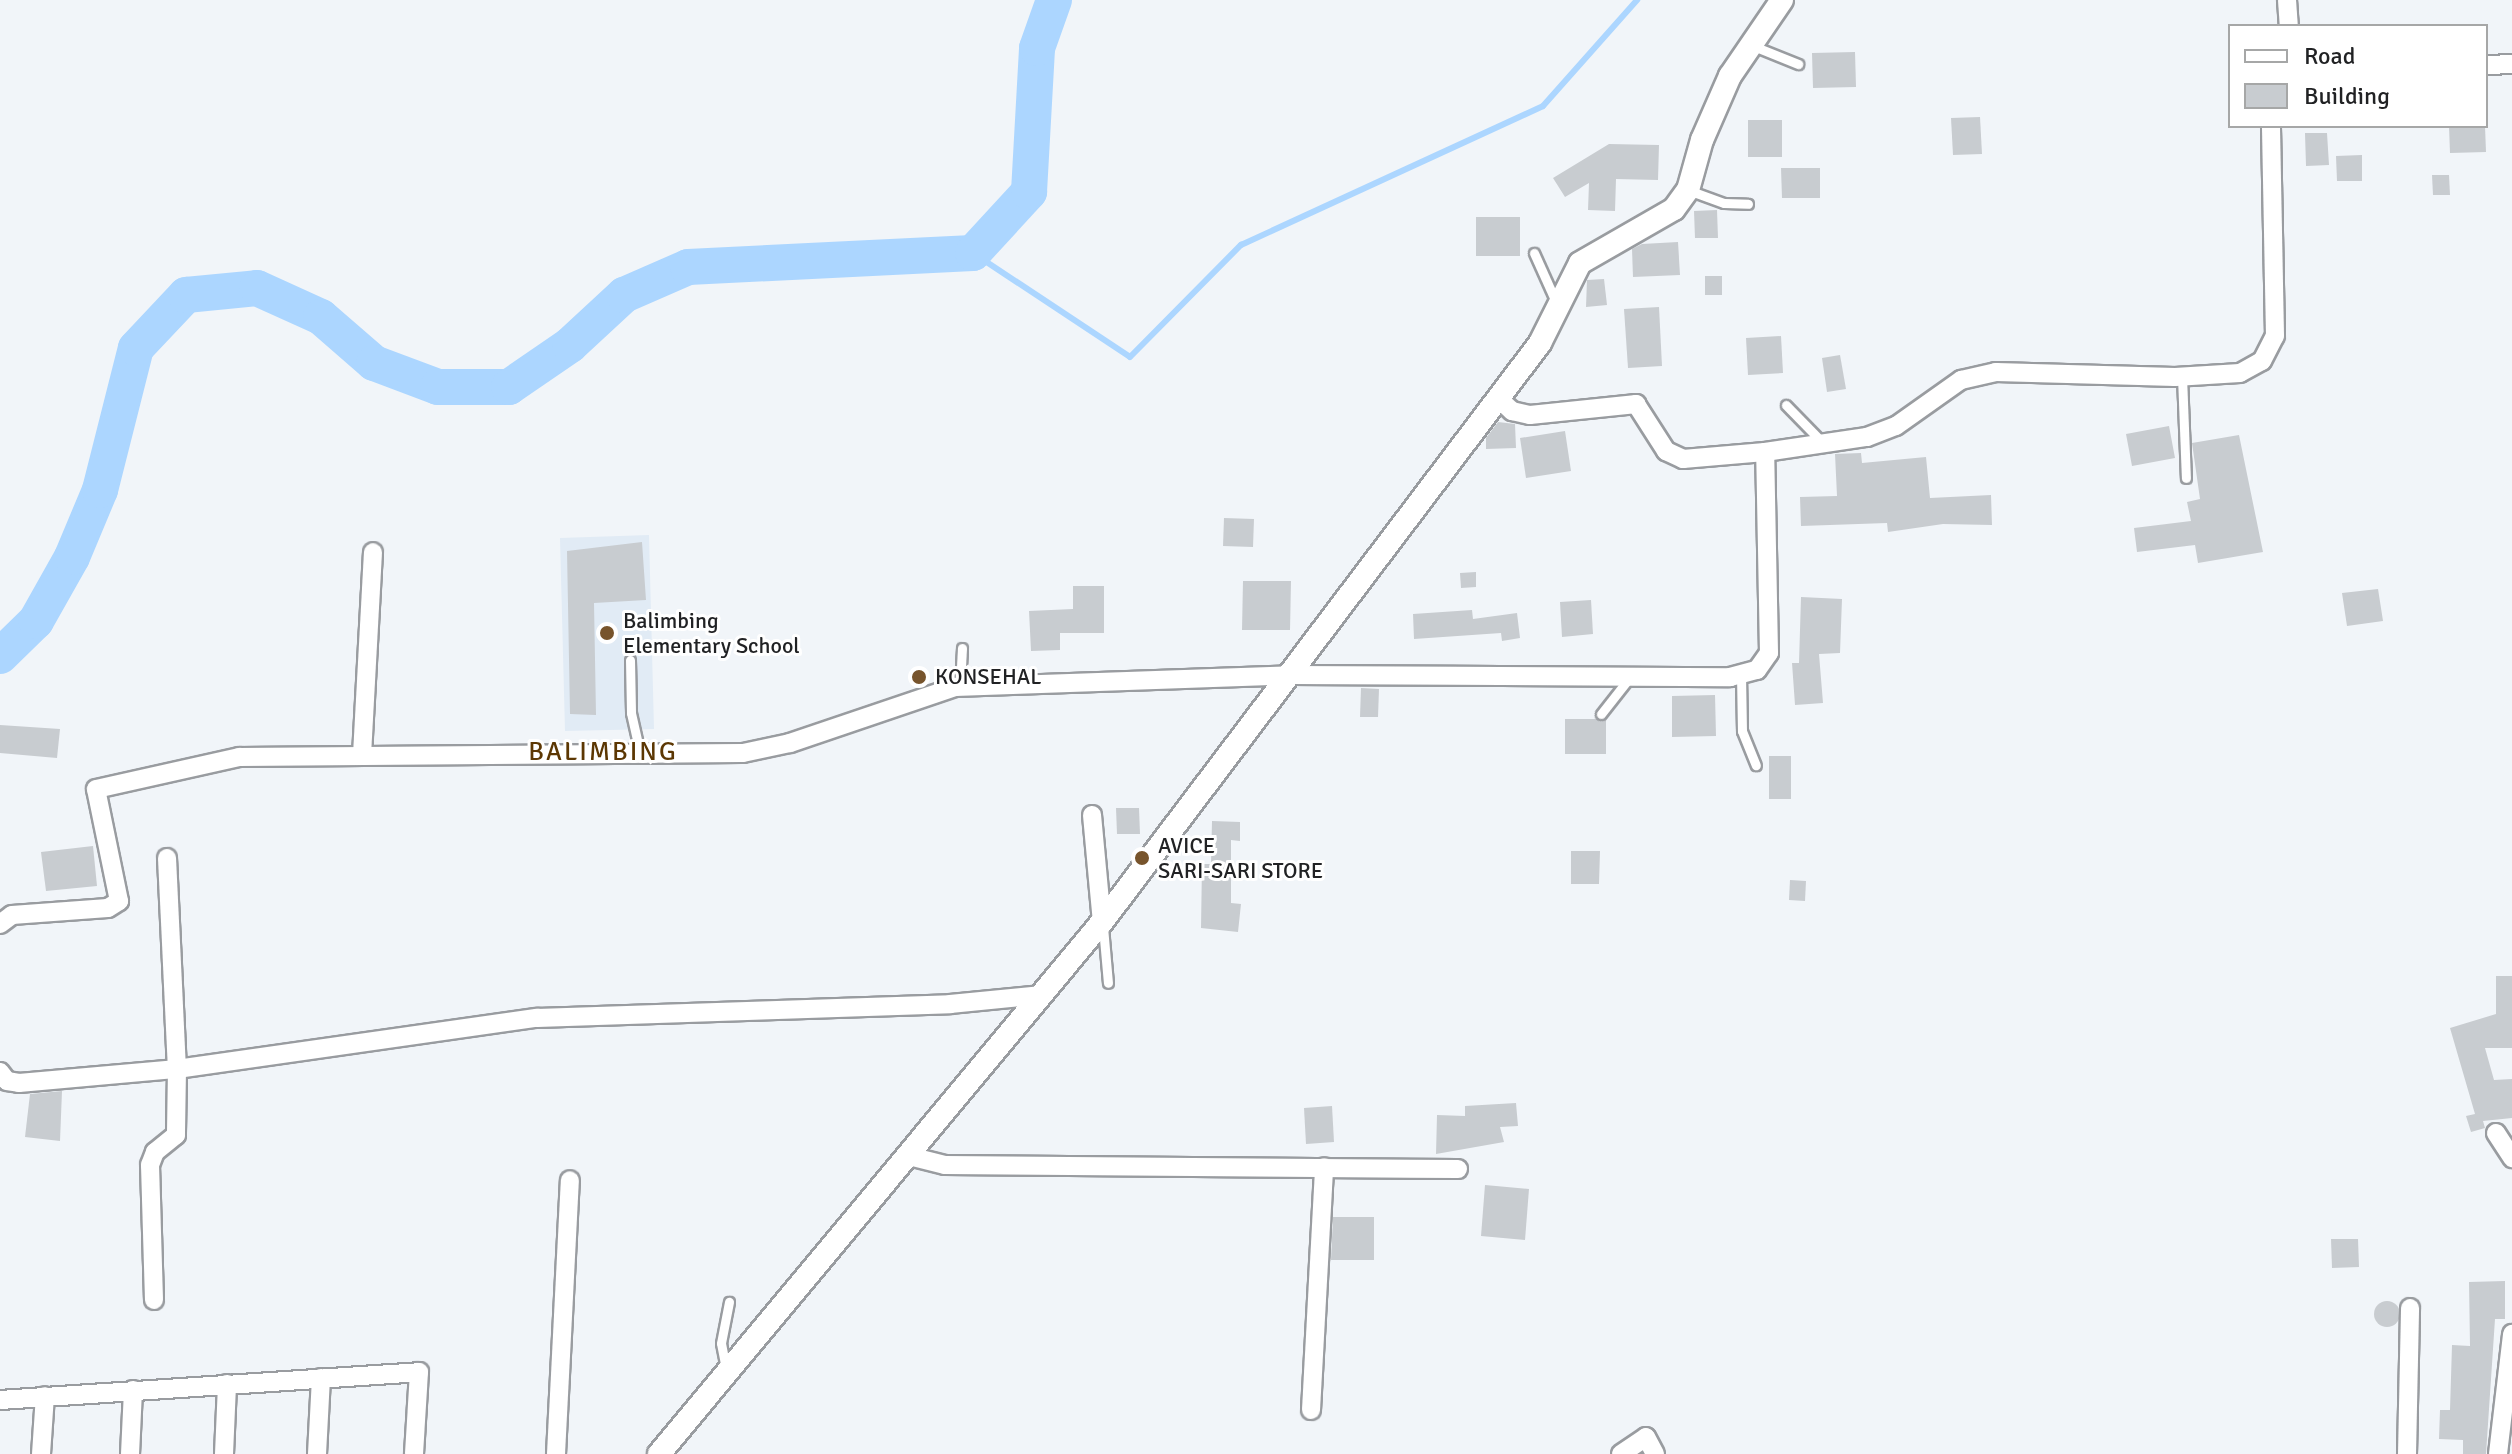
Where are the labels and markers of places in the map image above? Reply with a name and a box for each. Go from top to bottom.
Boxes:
place label: Balimbing Elementary School [623,607,800,658]
marker: Balimbing Elementary School [598,624,616,642]
place label: KONSEHAL [935,664,1042,690]
marker: KONSEHAL [910,668,928,686]
place label: AVICE SARI-SARI STORE [1158,832,1323,884]
marker: AVICE SARI-SARI STORE [1133,849,1151,867]

